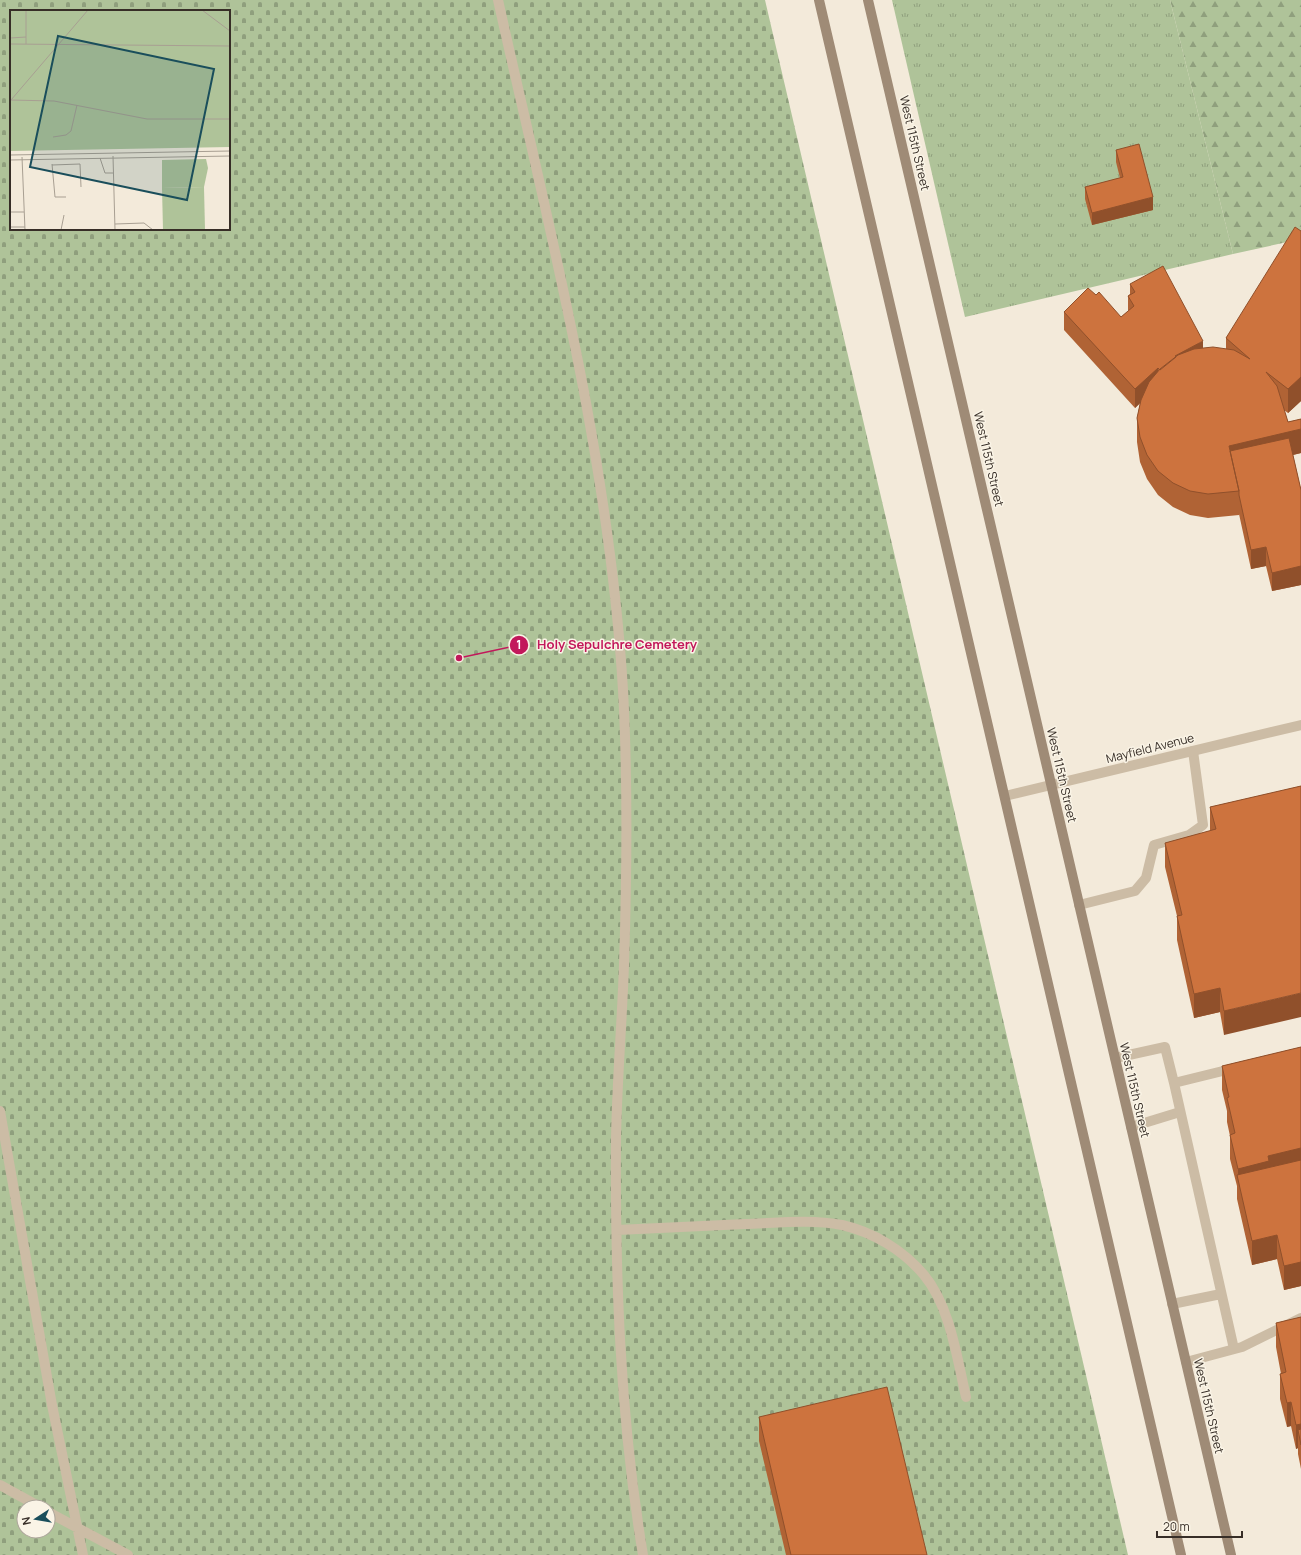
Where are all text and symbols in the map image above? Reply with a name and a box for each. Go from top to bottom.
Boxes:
inset map [10,10,230,230]
street label: West 115th Street [896,94,934,192]
street label: West 115th Street [970,410,1008,508]
callout: Holy Sepulchre Cemetery [509,632,705,657]
text: Holy Sepulchre Cemetery [537,635,698,653]
text: 1 [516,636,522,653]
street label: West 115th Street [1043,726,1081,824]
street label: Mayfield Avenue [1104,729,1196,767]
street label: West 115th Street [1116,1041,1154,1139]
street label: West 115th Street [1190,1357,1228,1455]
north arrow [16,1499,56,1539]
scale bar [1157,1513,1242,1539]
text: N [18,1516,34,1527]
text: 20 m [1163,1518,1190,1535]

